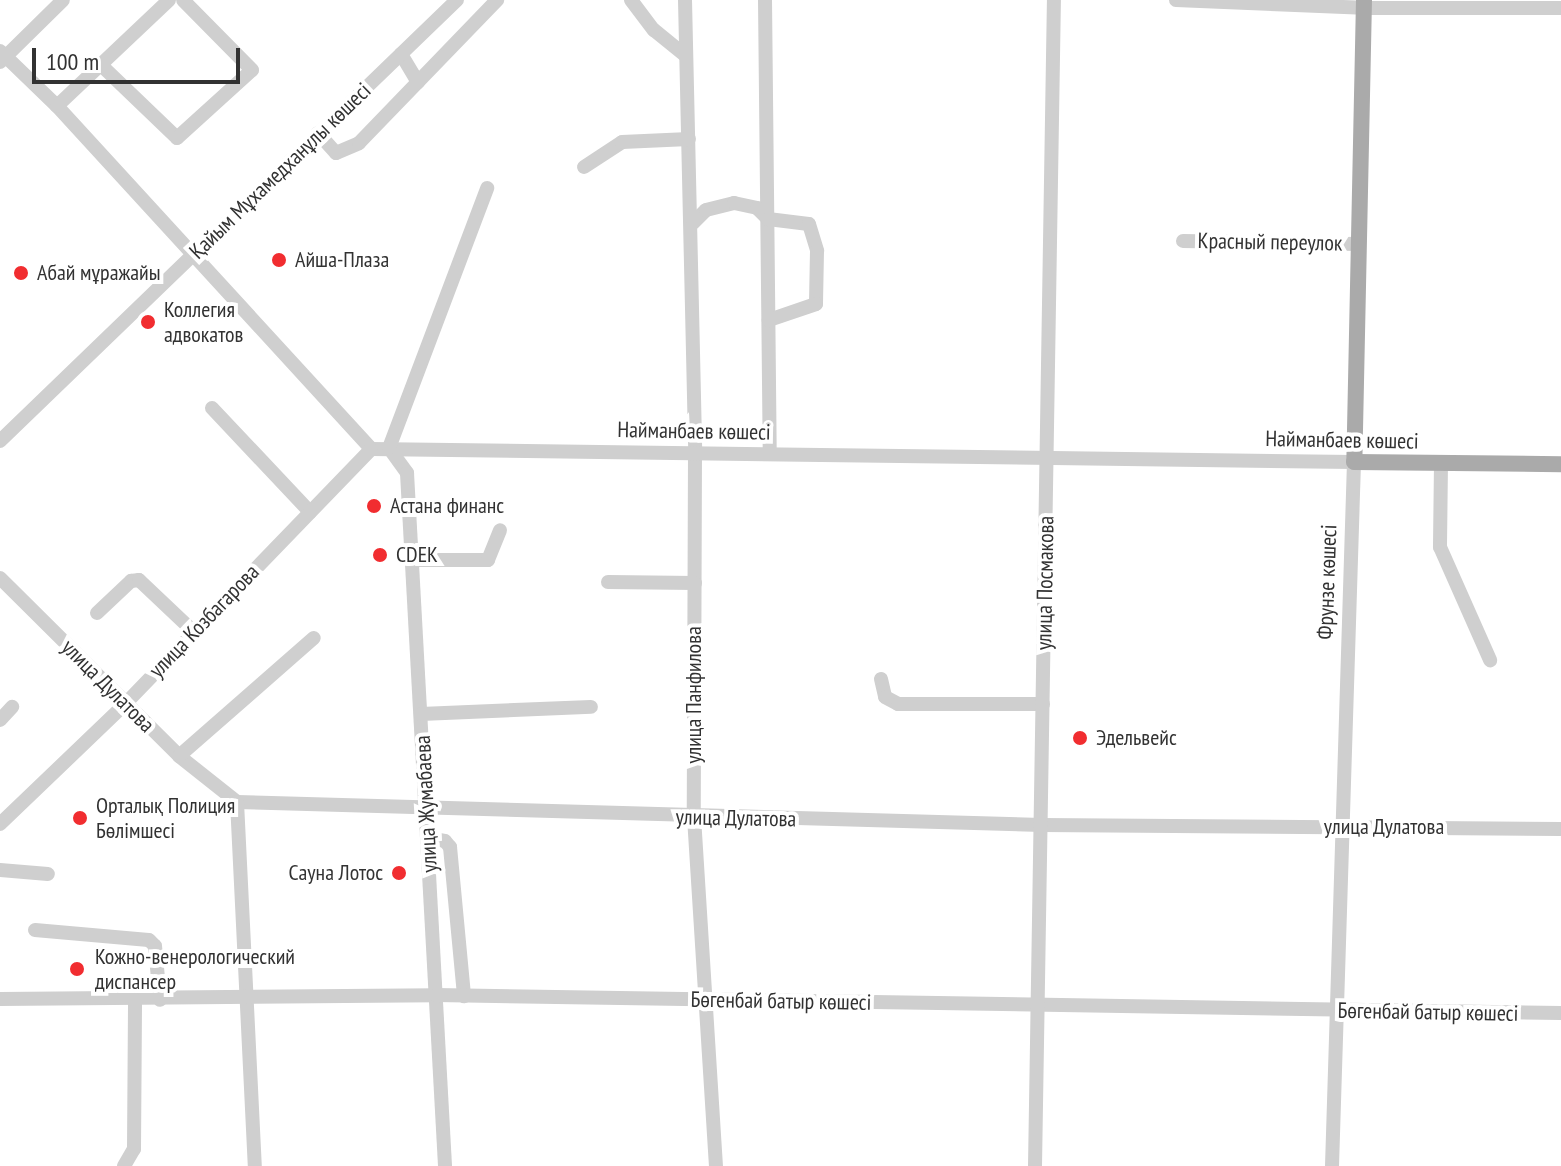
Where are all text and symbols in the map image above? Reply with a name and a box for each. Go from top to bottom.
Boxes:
scale bar [36,32,244,82]
text: 100 m [46,46,99,77]
street label: Қайым Мұхамедханұлы көшесі [184,78,376,264]
street label: Красный переулок [1197,228,1343,256]
place label: Айша-Плаза [295,247,389,273]
marker: Айша-Плаза [270,251,288,269]
place label: Абай мұражайы [37,260,161,286]
marker: Абай мұражайы [12,264,30,282]
place label: Коллегия адвокатов [164,296,243,348]
marker: Коллегия адвокатов [139,313,157,331]
street label: Найманбаев көшесі [617,416,771,446]
street label: Найманбаев көшесі [1265,425,1419,455]
place label: Астана финанс [390,493,504,519]
marker: Астана финанс [365,497,383,515]
street label: улица Посмакова [1031,516,1059,650]
street label: Фрунзе көшесі [1312,524,1342,640]
place label: CDEK [396,542,438,568]
marker: CDEK [371,546,389,564]
street label: улица Козбагарова [143,559,265,683]
street label: улица Панфилова [681,626,707,764]
street label: улица Дулатова [56,634,160,738]
place label: Эдельвейс [1096,725,1177,751]
marker: Эдельвейс [1071,729,1089,747]
street label: улица Жумабаева [409,735,443,873]
place label: Орталық Полиция Бөлімшесі [96,792,235,844]
street label: улица Дулатова [675,804,797,832]
marker: Орталық Полиция Бөлімшесі [71,809,89,827]
street label: улица Дулатова [1324,814,1444,840]
place label: Сауна Лотос [288,860,383,886]
marker: Сауна Лотос [390,864,408,882]
place label: Кожно-венерологический диспансер [95,943,295,994]
marker: Кожно-венерологический диспансер [66,958,88,980]
street label: Бөгенбай батыр көшесі [690,986,872,1016]
street label: Бөгенбай батыр көшесі [1337,997,1519,1027]

